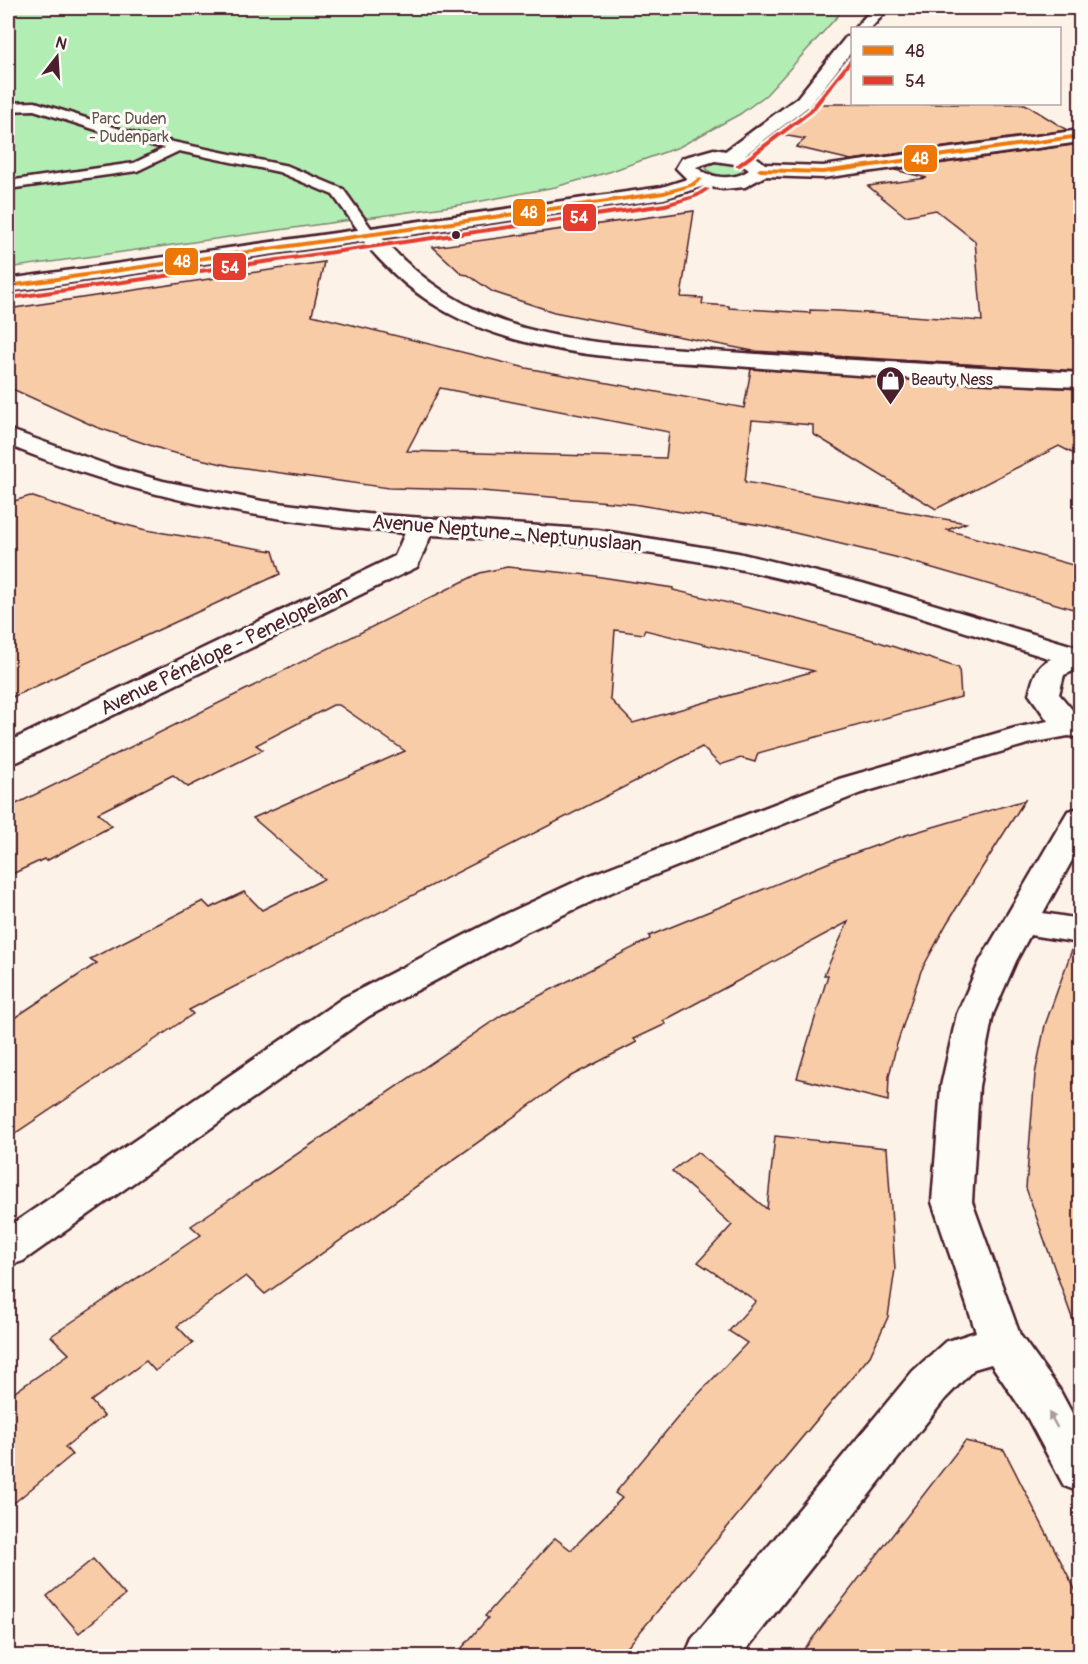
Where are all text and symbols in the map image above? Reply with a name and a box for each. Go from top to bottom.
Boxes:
north arrow [27,27,87,87]
legend [851,27,1061,105]
text: N [53,32,69,55]
text: 48 [905,40,925,63]
text: 54 [905,70,926,93]
park label: Parc Duden - Dudenpark [89,109,169,147]
line badge: 48 [903,144,938,173]
text: 48 [911,149,929,169]
line badge: 48 [512,198,546,227]
text: 48 [520,203,538,223]
line badge: 54 [562,203,597,232]
text: 54 [570,208,589,228]
unlabelled marker [450,229,462,241]
line badge: 48 [164,247,199,276]
text: 48 [173,252,191,272]
line badge: 54 [212,252,247,281]
text: 54 [221,258,240,278]
shop icon: Beauty Ness [874,364,906,406]
place label: Beauty Ness [911,370,993,390]
street label: Avenue Neptune - Neptunuslaan [371,509,643,557]
street label: Avenue Pénélope - Penelopelaan [96,579,352,721]
one-way arrow [1048,1411,1058,1428]

